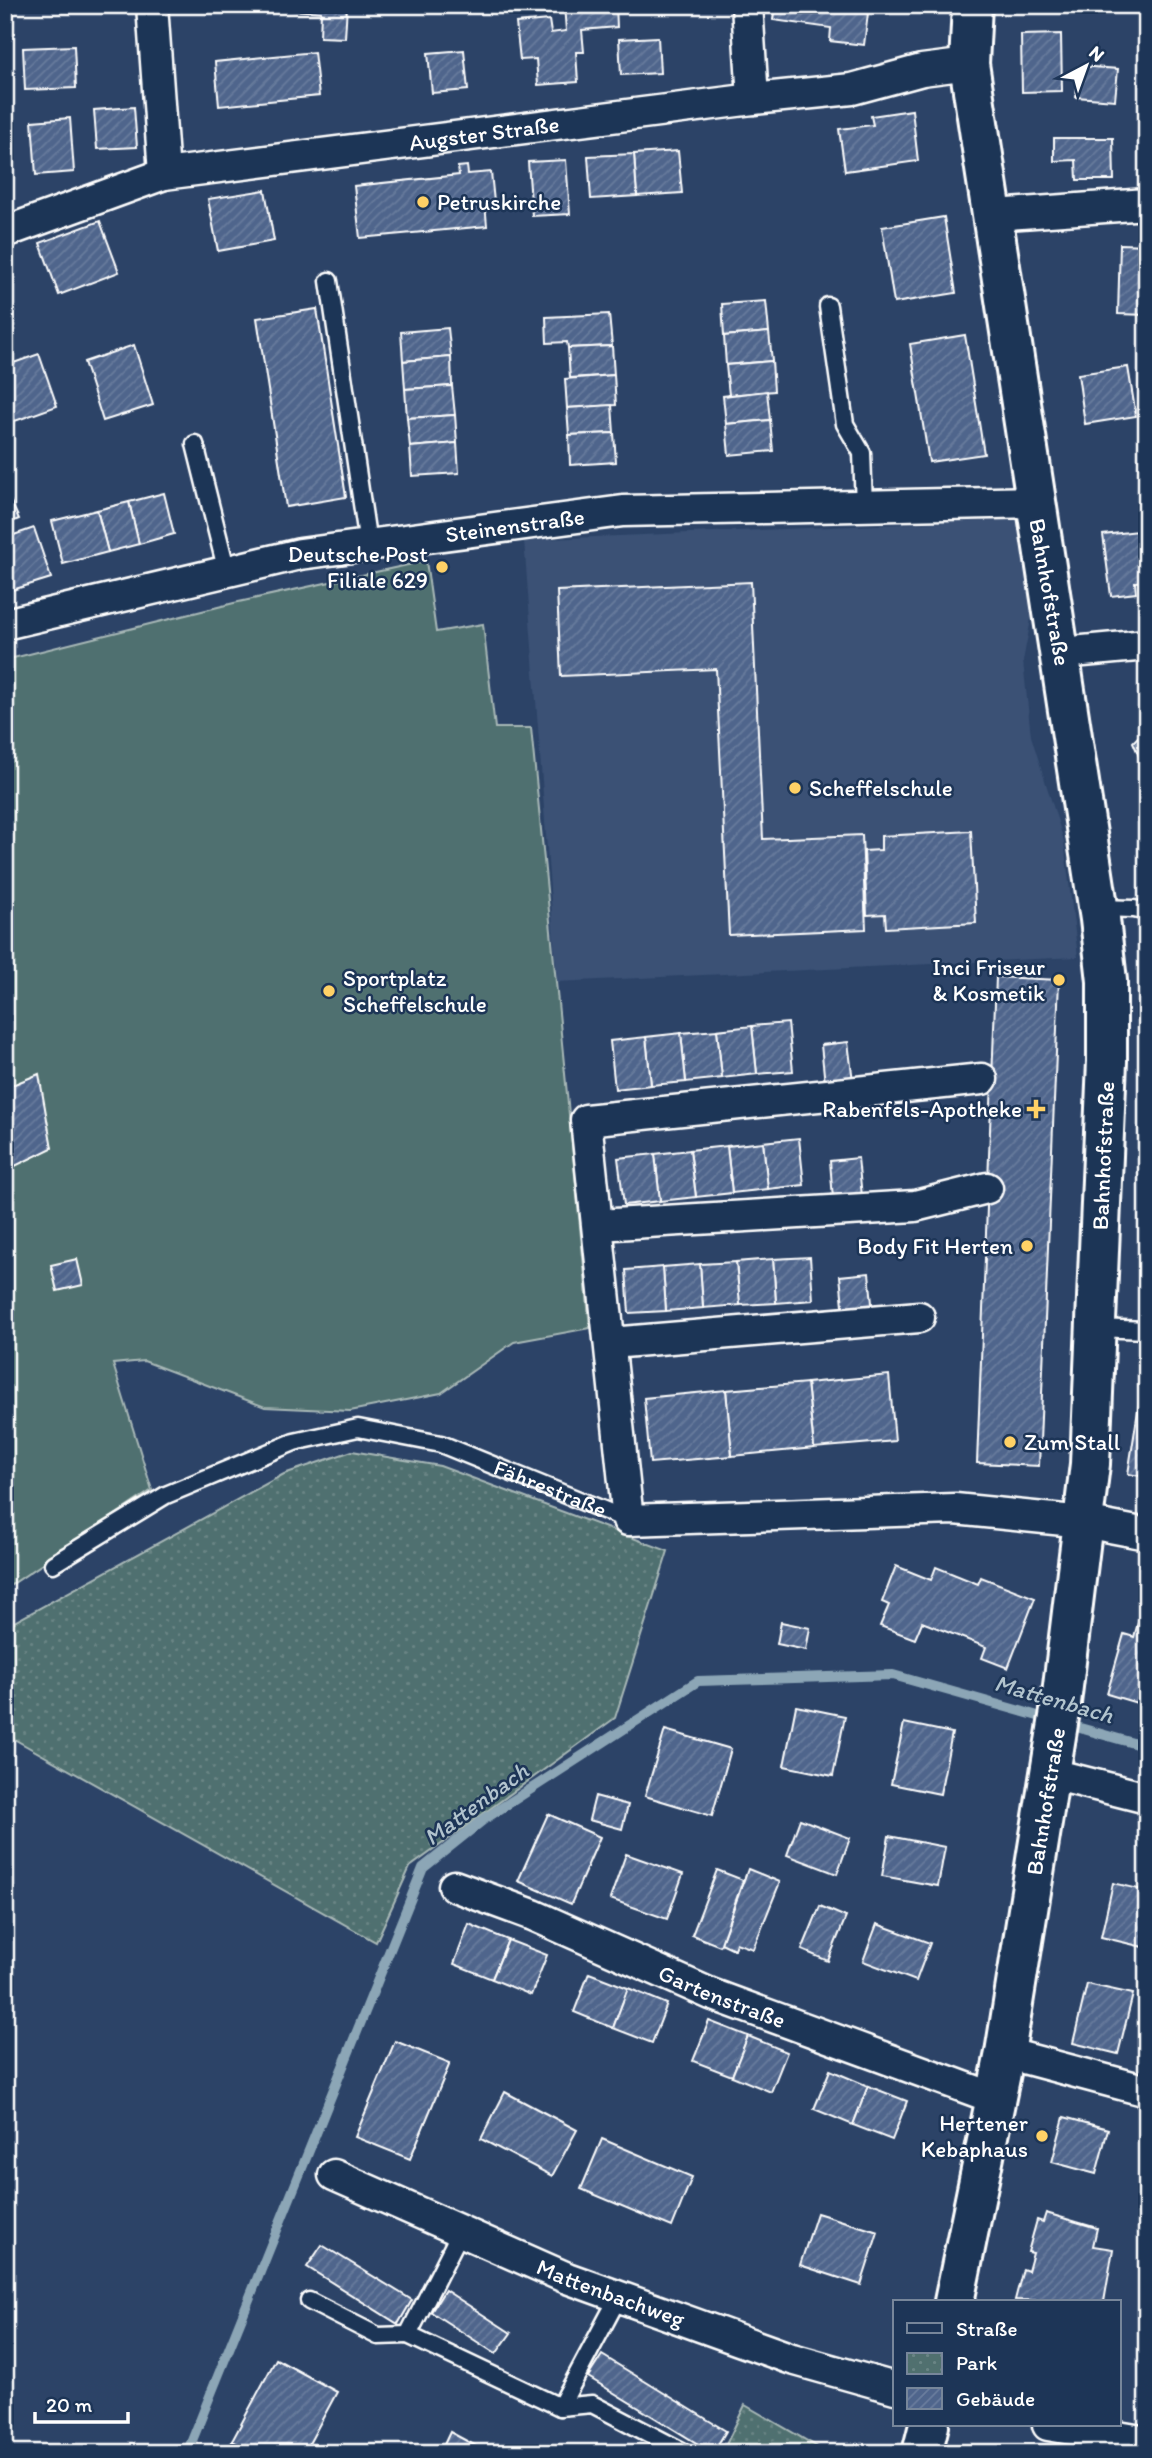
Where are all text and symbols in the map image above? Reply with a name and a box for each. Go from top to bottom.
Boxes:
north arrow [1050,32,1120,102]
text: N [1084,41,1109,66]
street label: Augster Straße [408,110,561,157]
place label: Petruskirche [437,188,561,216]
marker: Petruskirche [415,194,431,210]
street label: Steinenstraße [444,502,586,548]
street label: Bahnhofstraße [1023,516,1077,668]
place label: Deutsche Post Filiale 629 [288,540,428,594]
marker: Deutsche Post Filiale 629 [434,559,450,575]
place label: Scheffelschule [809,774,953,802]
marker: Scheffelschule [787,780,803,796]
place label: Inci Friseur & Kosmetik [932,953,1045,1007]
place label: Sportplatz Scheffelschule [343,964,487,1018]
marker: Inci Friseur & Kosmetik [1051,972,1067,988]
marker: Sportplatz Scheffelschule [321,983,337,999]
street label: Bahnhofstraße [1086,1081,1120,1231]
place label: Rabenfels-Apotheke [822,1095,1022,1123]
marker: Rabenfels-Apotheke [1028,1101,1044,1117]
place label: Body Fit Herten [857,1232,1013,1260]
marker: Body Fit Herten [1019,1238,1035,1254]
place label: Zum Stall [1024,1428,1121,1456]
marker: Zum Stall [1002,1434,1018,1450]
street label: Fährestraße [490,1453,611,1524]
water label: Mattenbach [991,1668,1118,1730]
street label: Bahnhofstraße [1020,1726,1071,1877]
water label: Mattenbach [418,1755,535,1851]
street label: Gartenstraße [654,1958,789,2034]
place label: Hertener Kebaphaus [921,2109,1028,2163]
marker: Hertener Kebaphaus [1034,2128,1050,2144]
street label: Mattenbachweg [532,2252,689,2333]
legend [893,2300,1120,2426]
text: Straße [956,2316,1017,2341]
text: Park [956,2350,998,2375]
scale bar [35,2381,128,2425]
text: Gebäude [956,2386,1035,2411]
text: 20 m [46,2392,93,2417]

